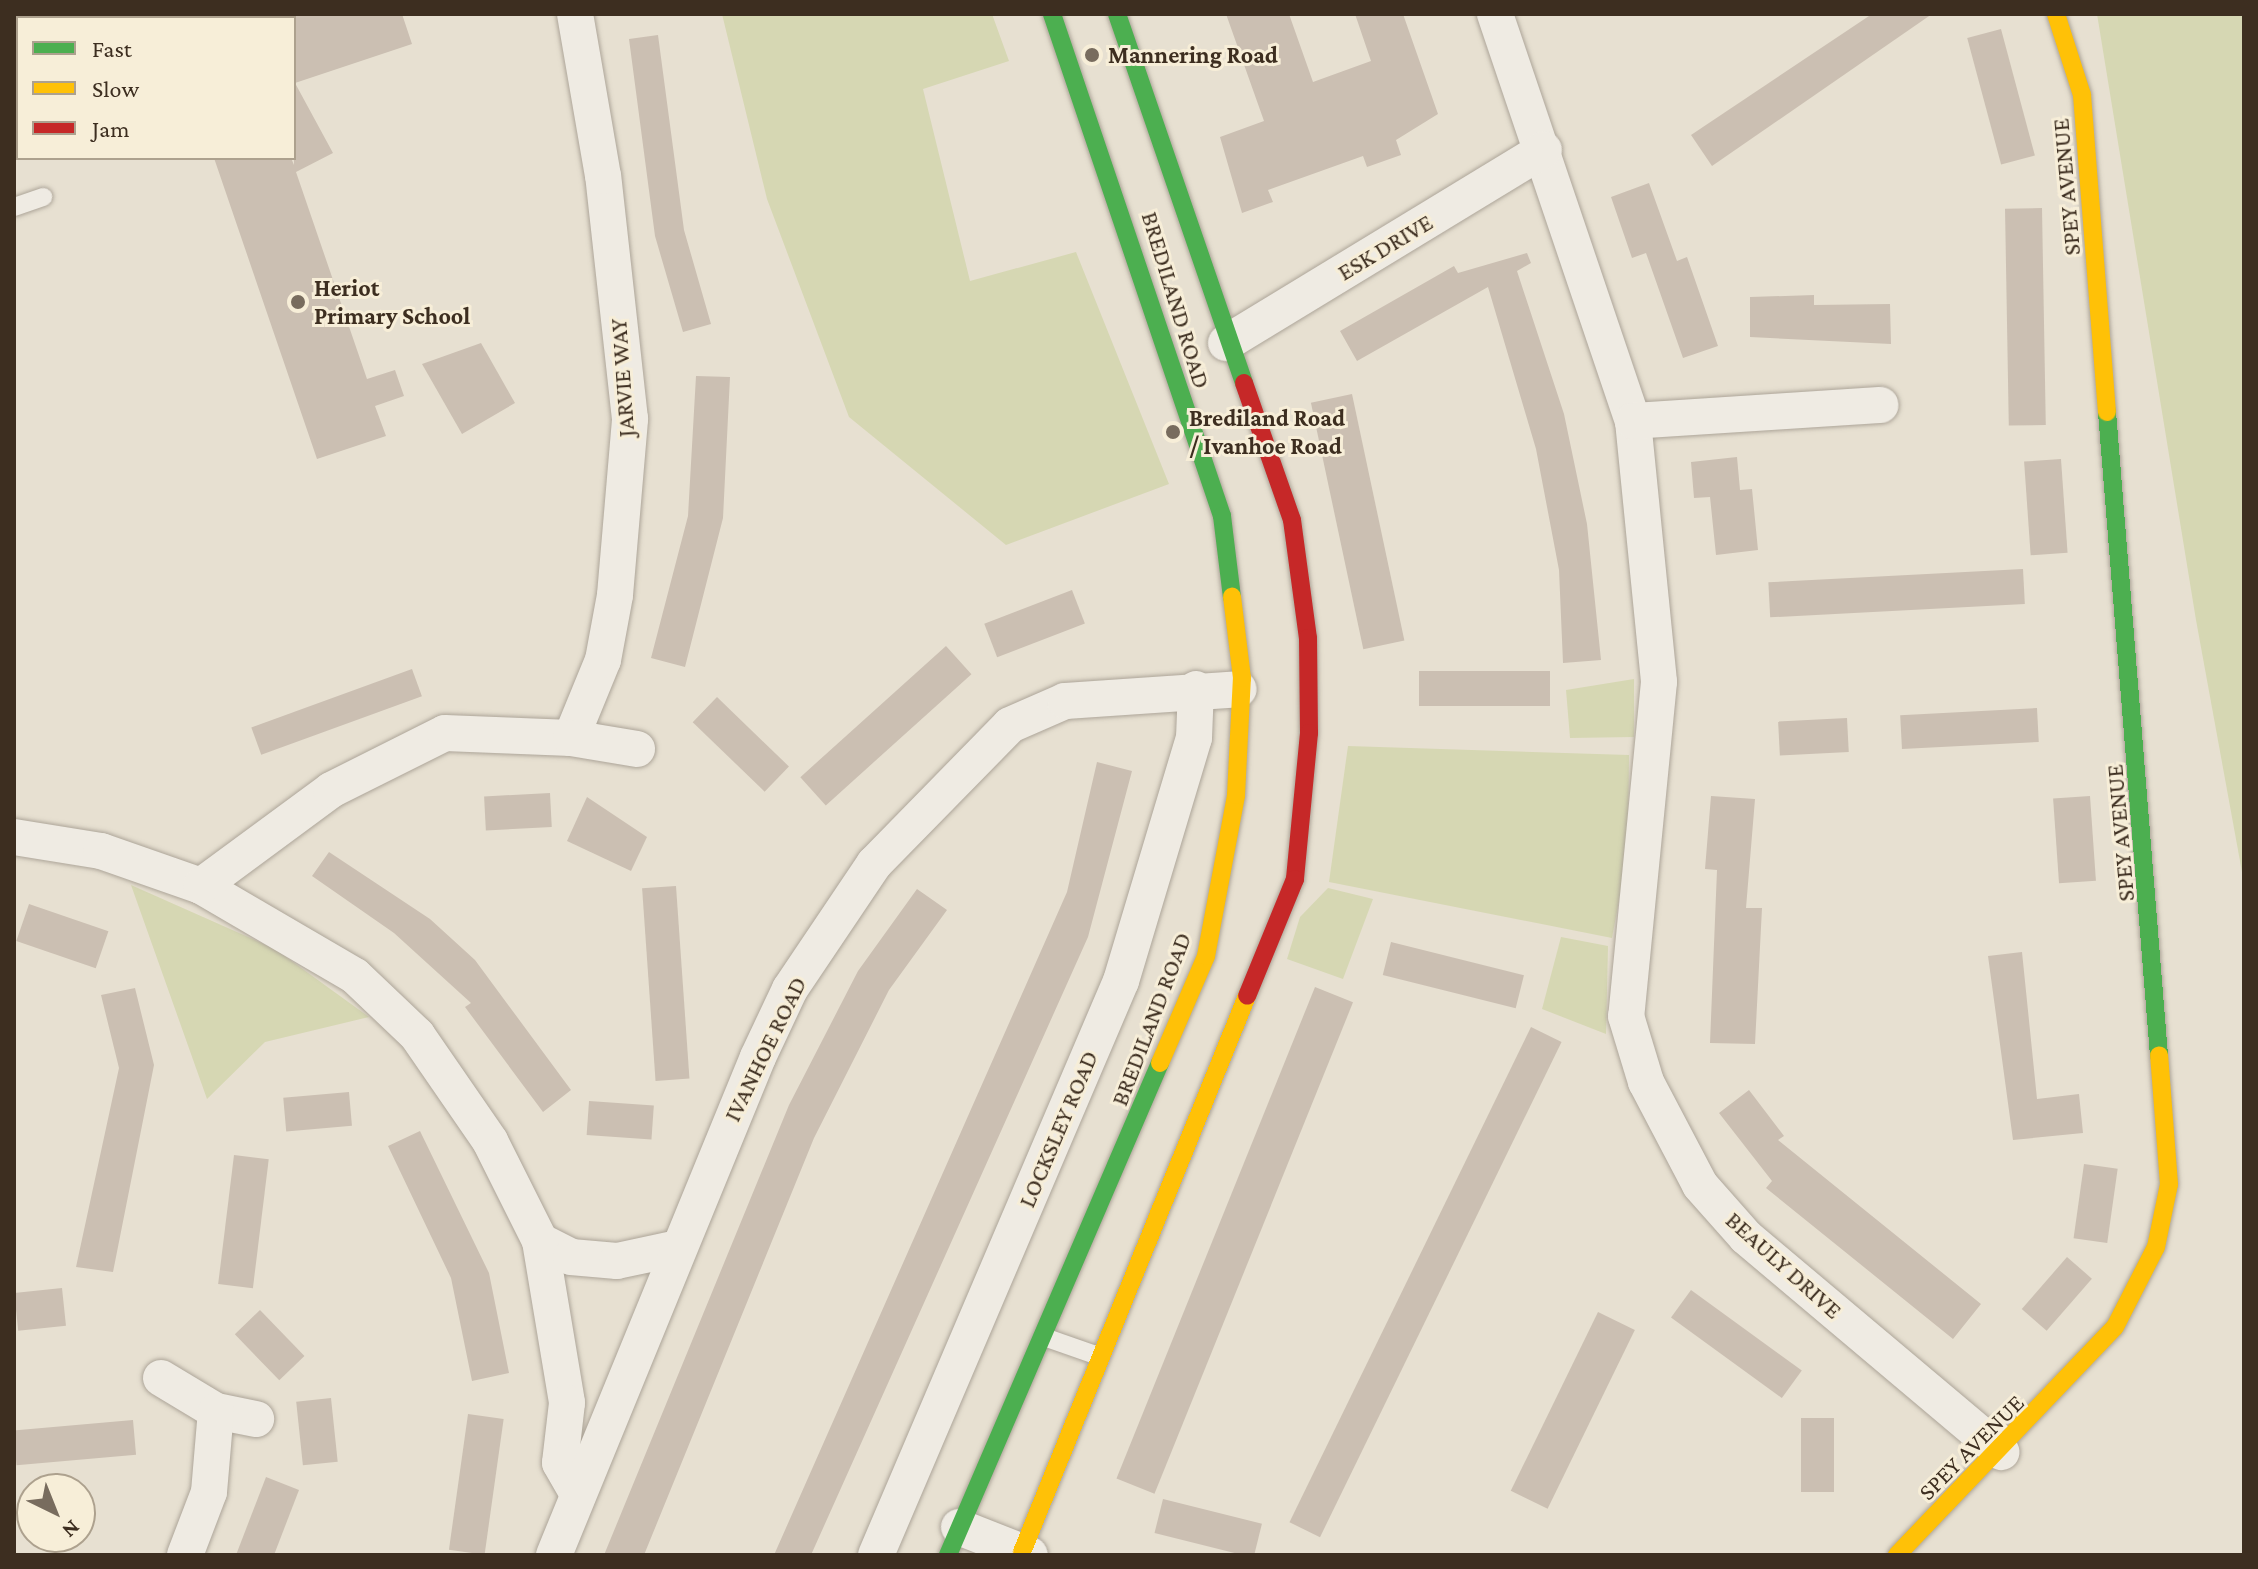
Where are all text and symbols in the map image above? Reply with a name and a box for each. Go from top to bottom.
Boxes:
legend [16,16,296,160]
text: Fast [92,35,132,62]
place label: Mannering Road [1108,41,1278,69]
marker: Mannering Road [1083,46,1101,64]
text: Slow [92,75,139,102]
text: Jam [92,115,130,142]
street label: SPEY AVENUE [2046,117,2086,257]
street label: ESK DRIVE [1332,207,1438,287]
street label: BREDILAND ROAD [1135,208,1217,392]
place label: Heriot Primary School [314,274,470,330]
marker: Heriot Primary School [289,293,307,311]
street label: JARVIE WAY [603,318,641,438]
place label: Brediland Road / Ivanhoe Road [1189,404,1345,460]
marker: Brediland Road / Ivanhoe Road [1164,423,1182,441]
street label: SPEY AVENUE [2100,763,2140,903]
street label: BREDILAND ROAD [1105,928,1197,1110]
street label: IVANHOE ROAD [718,972,812,1126]
street label: LOCKSLEY ROAD [1012,1046,1104,1212]
street label: BEAULY DRIVE [1720,1205,1848,1325]
street label: SPEY AVENUE [1912,1388,2030,1506]
north arrow [16,1473,96,1553]
text: N [57,1515,85,1544]

